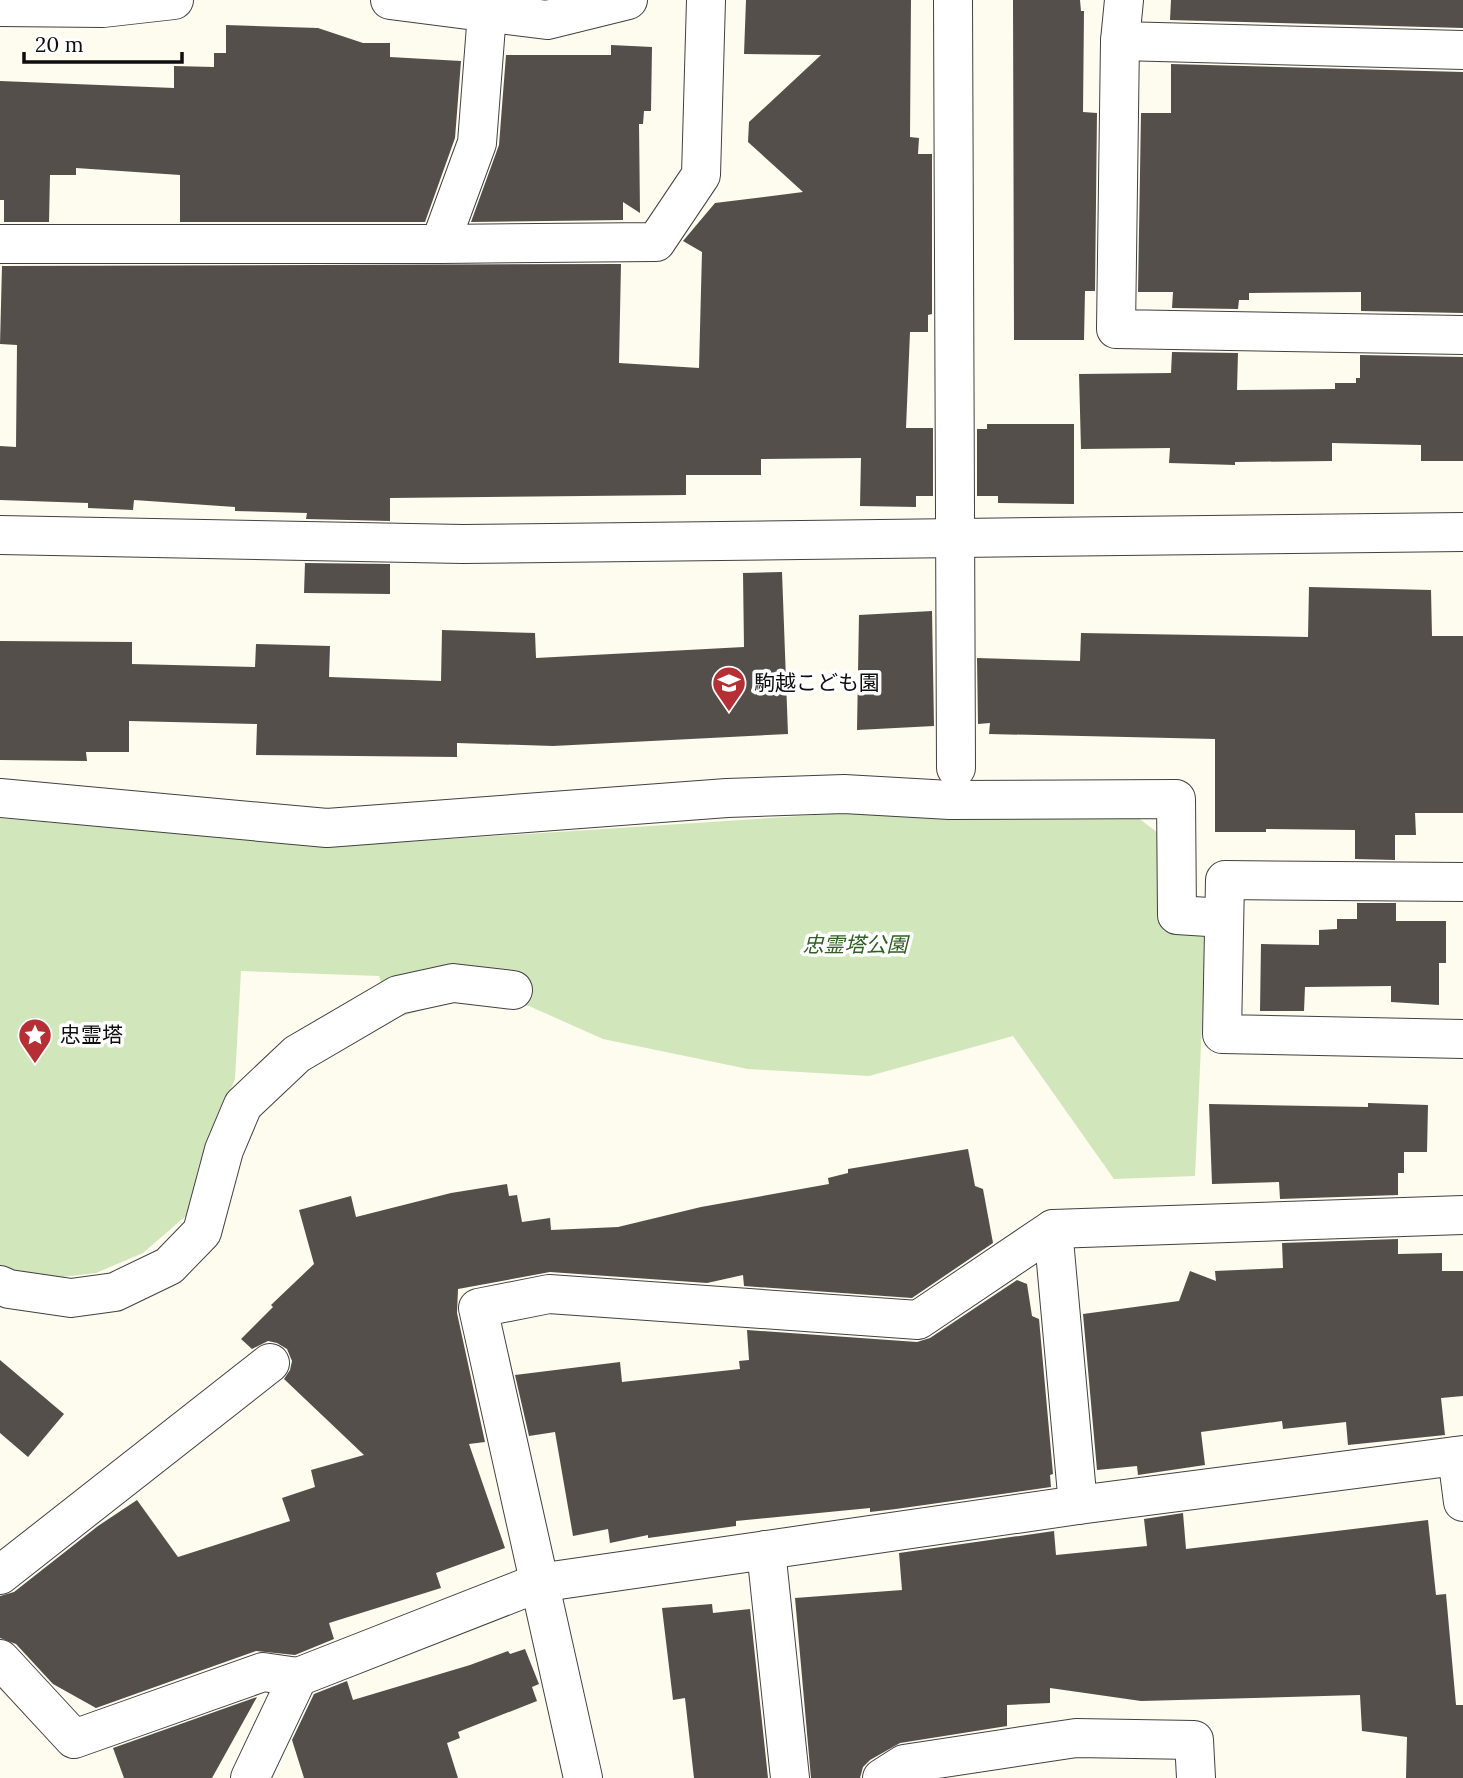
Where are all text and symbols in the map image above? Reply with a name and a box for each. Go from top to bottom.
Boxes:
scale bar [24,21,182,65]
text: 20 m [35,31,84,58]
school or university icon: 駒越こども園 [710,664,748,713]
place label: 駒越こども園 [754,669,880,696]
park label: 忠霊塔公園 [803,931,910,958]
place icon: 忠霊塔 [16,1016,54,1065]
place label: 忠霊塔 [60,1021,123,1048]

